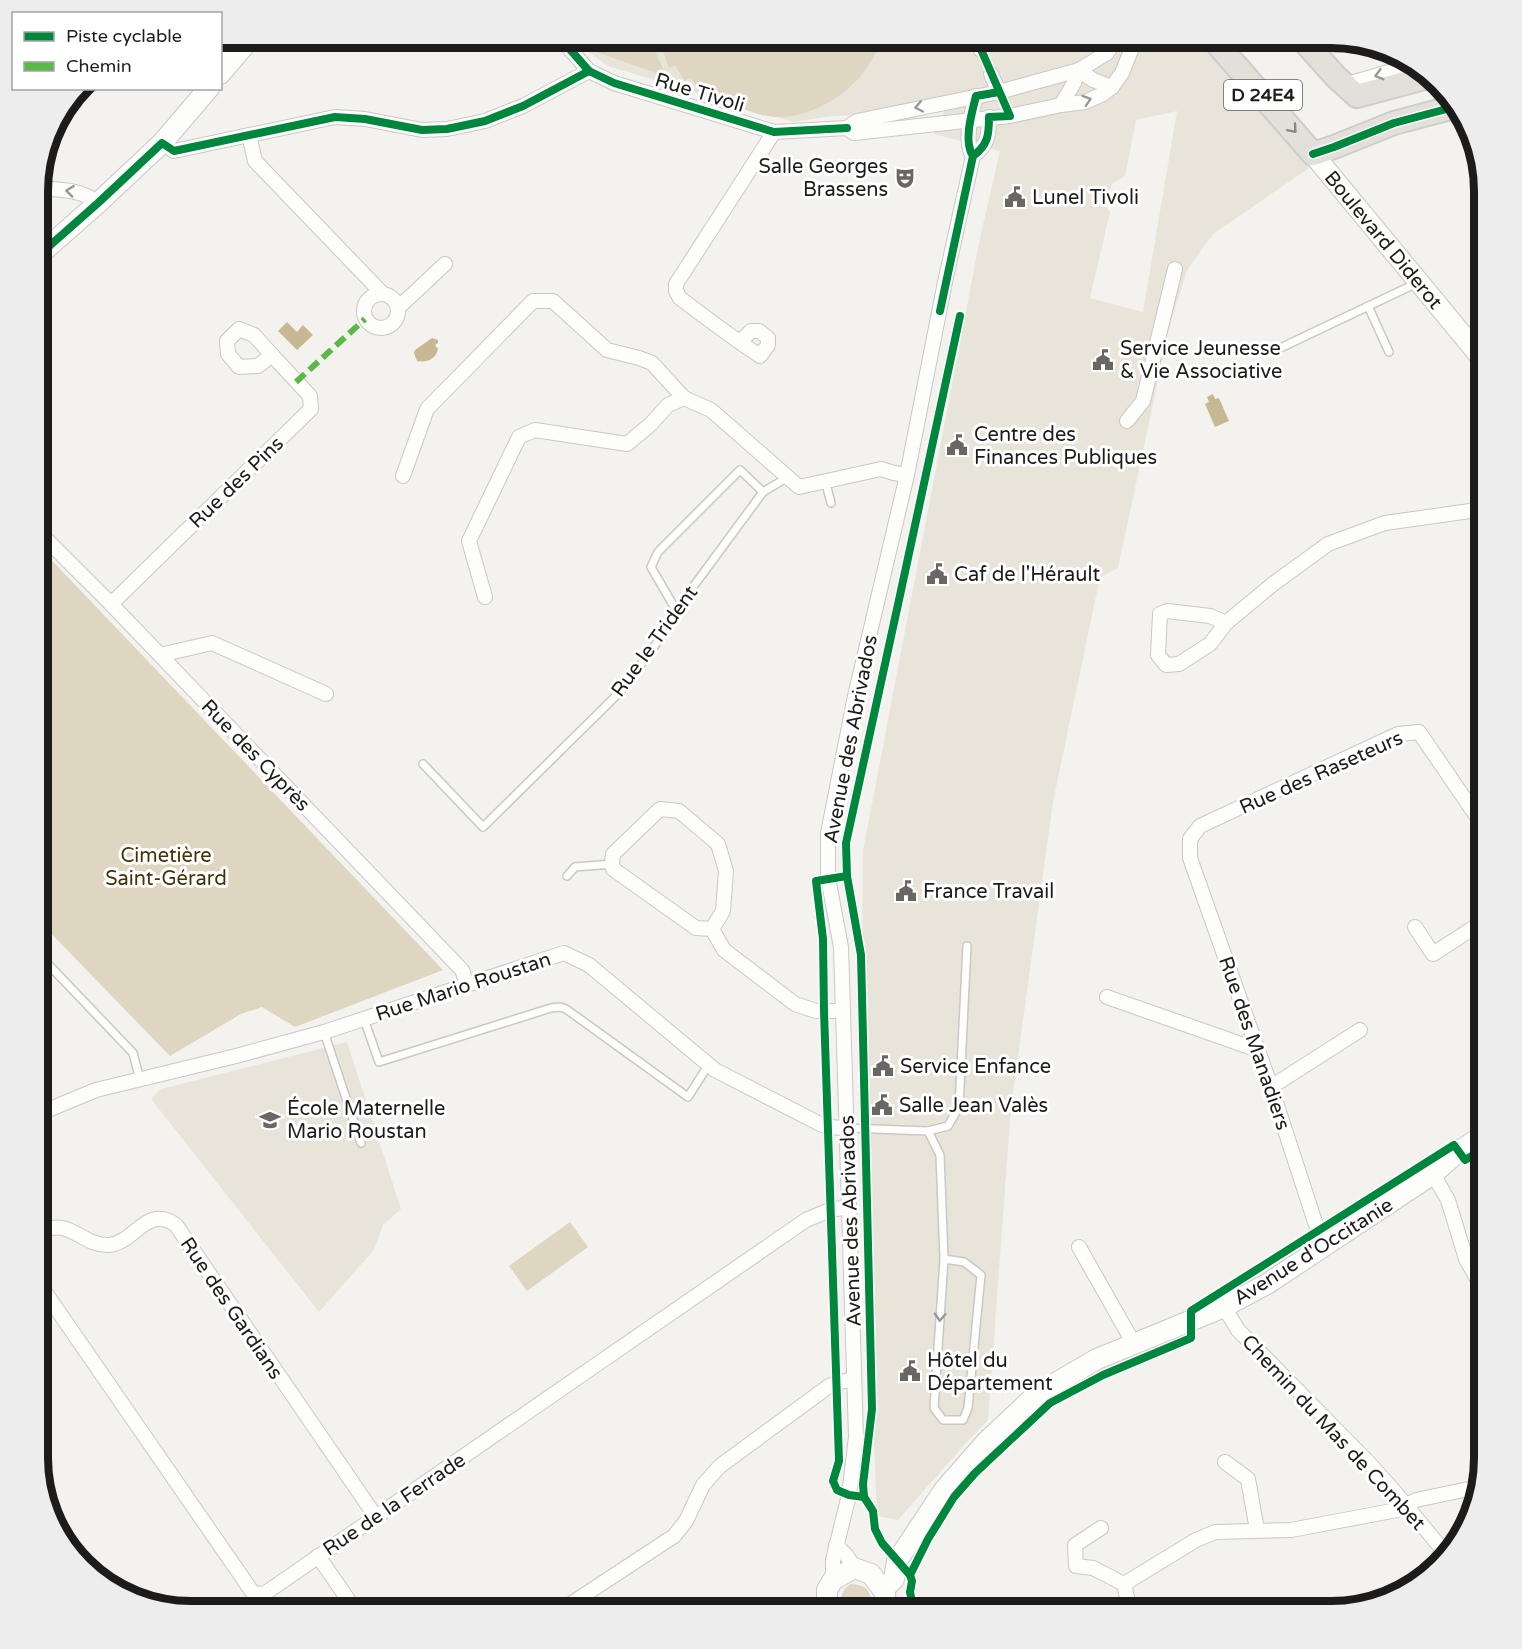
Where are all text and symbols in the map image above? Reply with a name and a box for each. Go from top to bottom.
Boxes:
legend [12,12,222,90]
text: Piste cyclable [66,25,182,47]
text: Chemin [66,55,132,77]
street label: Rue Tivoli [652,68,747,118]
one-way arrow [1374,68,1385,80]
road number: D 24E4 [1224,80,1302,110]
one-way arrow [1081,95,1092,107]
one-way arrow [914,100,924,113]
one-way arrow [1285,122,1296,133]
place label: Salle Georges Brassens [758,155,888,202]
theatre icon: Salle Georges Brassens [893,166,917,190]
street label: Boulevard Diderot [1319,166,1447,314]
public building icon: Lunel Tivoli [1003,185,1027,209]
one-way arrow [65,186,74,198]
place label: Lunel Tivoli [1032,186,1139,210]
place label: Service Jeunesse & Vie Associative [1120,337,1282,384]
public building icon: Service Jeunesse & Vie Associative [1091,348,1115,372]
place label: Centre des Finances Publiques [974,423,1157,470]
street label: Rue des Pins [185,432,289,534]
public building icon: Centre des Finances Publiques [945,433,969,457]
public building icon: Caf de l'Hérault [925,562,949,586]
place label: Caf de l'Hérault [954,563,1100,587]
street label: Rue le Trident [606,581,703,702]
street label: Avenue des Abrivados [819,633,883,845]
street label: Rue des Cyprès [196,695,315,817]
street label: Rue des Raseteurs [1236,726,1407,820]
park label: Cimetière Saint-Gérard [105,844,227,891]
public building icon: France Travail [894,879,918,903]
place label: France Travail [923,880,1054,904]
street label: Rue Mario Roustan [373,947,554,1027]
street label: Rue des Manadiers [1213,953,1295,1133]
public building icon: Service Enfance [871,1054,895,1078]
place label: Service Enfance [900,1055,1051,1079]
public building icon: Salle Jean Valès [870,1093,894,1117]
place label: Salle Jean Valès [899,1094,1048,1118]
place label: École Maternelle Mario Roustan [287,1096,445,1144]
school or university icon: École Maternelle Mario Roustan [258,1108,282,1132]
street label: Avenue des Abrivados [835,1115,867,1327]
street label: Avenue d'Occitanie [1229,1193,1398,1311]
street label: Rue des Gardians [175,1233,288,1384]
one-way arrow [934,1313,947,1322]
street label: Chemin du Mas de Combet [1236,1330,1430,1536]
place label: Hôtel du Département [927,1349,1053,1396]
public building icon: Hôtel du Département [898,1359,922,1383]
street label: Rue de la Ferrade [319,1448,470,1561]

